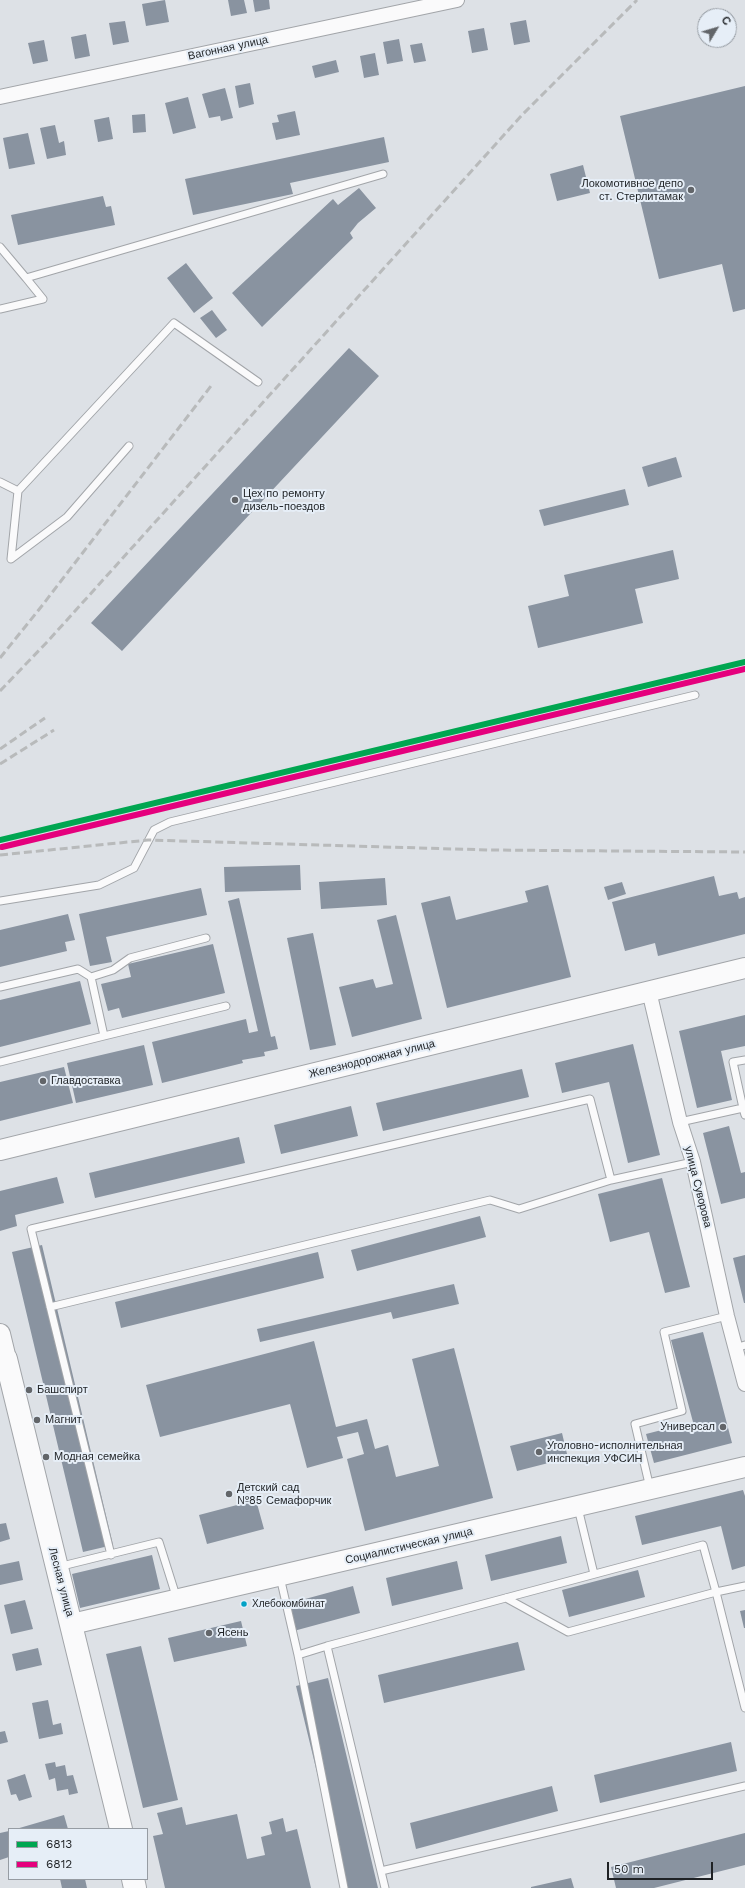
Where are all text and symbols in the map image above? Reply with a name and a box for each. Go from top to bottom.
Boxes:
north arrow [697,8,737,48]
text: С [718,14,734,28]
street label: Вагонная улица [187,33,269,63]
place label: Локомотивное депо ст. Стерлитамак [581,177,683,203]
marker: Локомотивное депо ст. Стерлитамак [686,185,696,195]
place label: Цех по ремонту дизель-поездов [243,487,325,513]
marker: Цех по ремонту дизель-поездов [230,495,240,505]
street label: Железнодорожная улица [308,1037,436,1081]
place label: Главдоставка [51,1074,121,1088]
marker: Главдоставка [38,1076,48,1086]
street label: улица Суворова [682,1145,714,1229]
place label: Башспирт [37,1383,88,1397]
marker: Башспирт [24,1385,34,1395]
place label: Магнит [45,1413,82,1427]
marker: Магнит [32,1415,42,1425]
place label: Универсал [660,1420,715,1434]
marker: Универсал [718,1422,728,1432]
place label: Уголовно-исполнительная инспекция УФСИН [547,1439,683,1465]
marker: Уголовно-исполнительная инспекция УФСИН [534,1447,544,1457]
place label: Модная семейка [54,1450,140,1464]
marker: Модная семейка [41,1452,51,1462]
place label: Детский сад №85 Семафорчик [237,1481,331,1507]
marker: Детский сад №85 Семафорчик [224,1489,234,1499]
street label: Социалистическая улица [344,1525,474,1567]
street label: Лесная улица [45,1546,77,1618]
place label: Хлебокомбинат [252,1598,325,1610]
marker: Хлебокомбинат [239,1599,249,1609]
place label: Ясень [217,1626,248,1640]
marker: Ясень [204,1628,214,1638]
legend [8,1828,148,1880]
text: 6813 [46,1837,72,1851]
scale bar [609,1854,715,1880]
text: 6812 [46,1857,72,1871]
text: 50 m [614,1862,644,1876]

